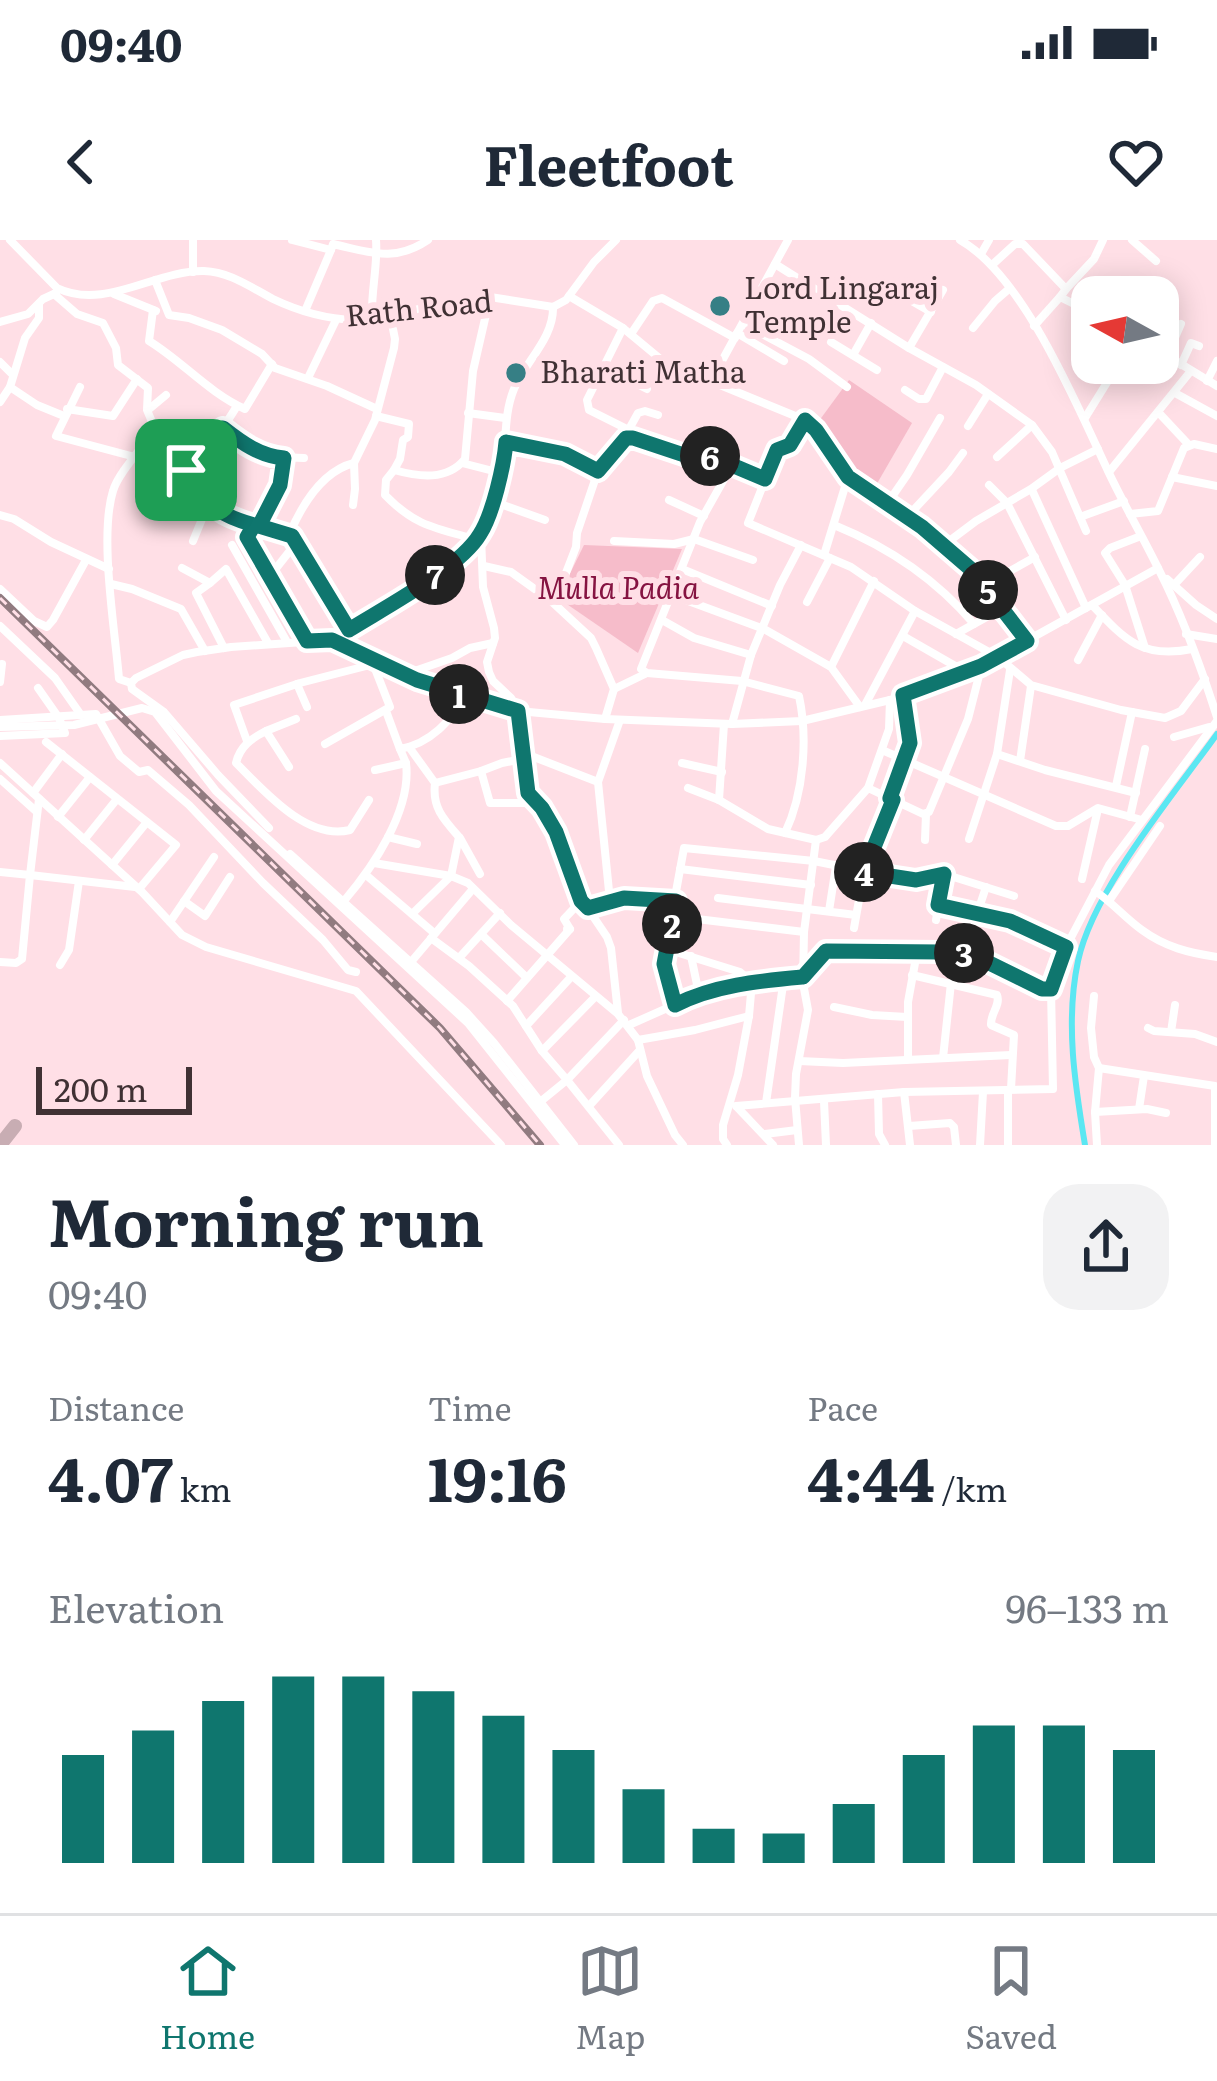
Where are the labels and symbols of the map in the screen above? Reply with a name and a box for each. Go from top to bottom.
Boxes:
place label: Lord Lingaraj Temple [744,264,939,342]
street label: Rath Road [343,276,494,336]
north arrow [1071,276,1179,384]
marker: Lord Lingaraj Temple [707,293,733,319]
place label: Bharati Matha [540,348,747,392]
marker: Bharati Matha [503,360,529,386]
pin [135,419,237,521]
pin: 6 [680,426,740,486]
pin: 7 [405,545,465,605]
pin: 5 [958,560,1018,620]
park label: Mulla Padia [537,564,699,608]
pin: 1 [429,664,489,724]
pin: 4 [834,842,894,902]
pin: 2 [642,894,702,954]
pin: 3 [934,923,994,983]
scale bar [36,1061,192,1114]

